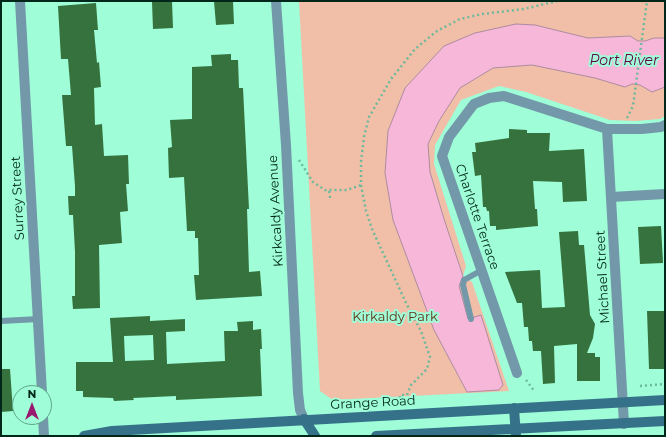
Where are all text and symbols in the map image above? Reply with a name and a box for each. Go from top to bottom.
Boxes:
water label: Port River [589,53,659,69]
street label: Surrey Street [8,155,28,241]
street label: Kirkcaldy Avenue [265,155,287,267]
street label: Charlotte Terrace [452,162,502,272]
street label: Michael Street [593,230,613,324]
park label: Kirkaldy Park [352,309,438,325]
north arrow [12,385,52,425]
text: N [28,387,36,401]
street label: Grange Road [330,393,416,413]

